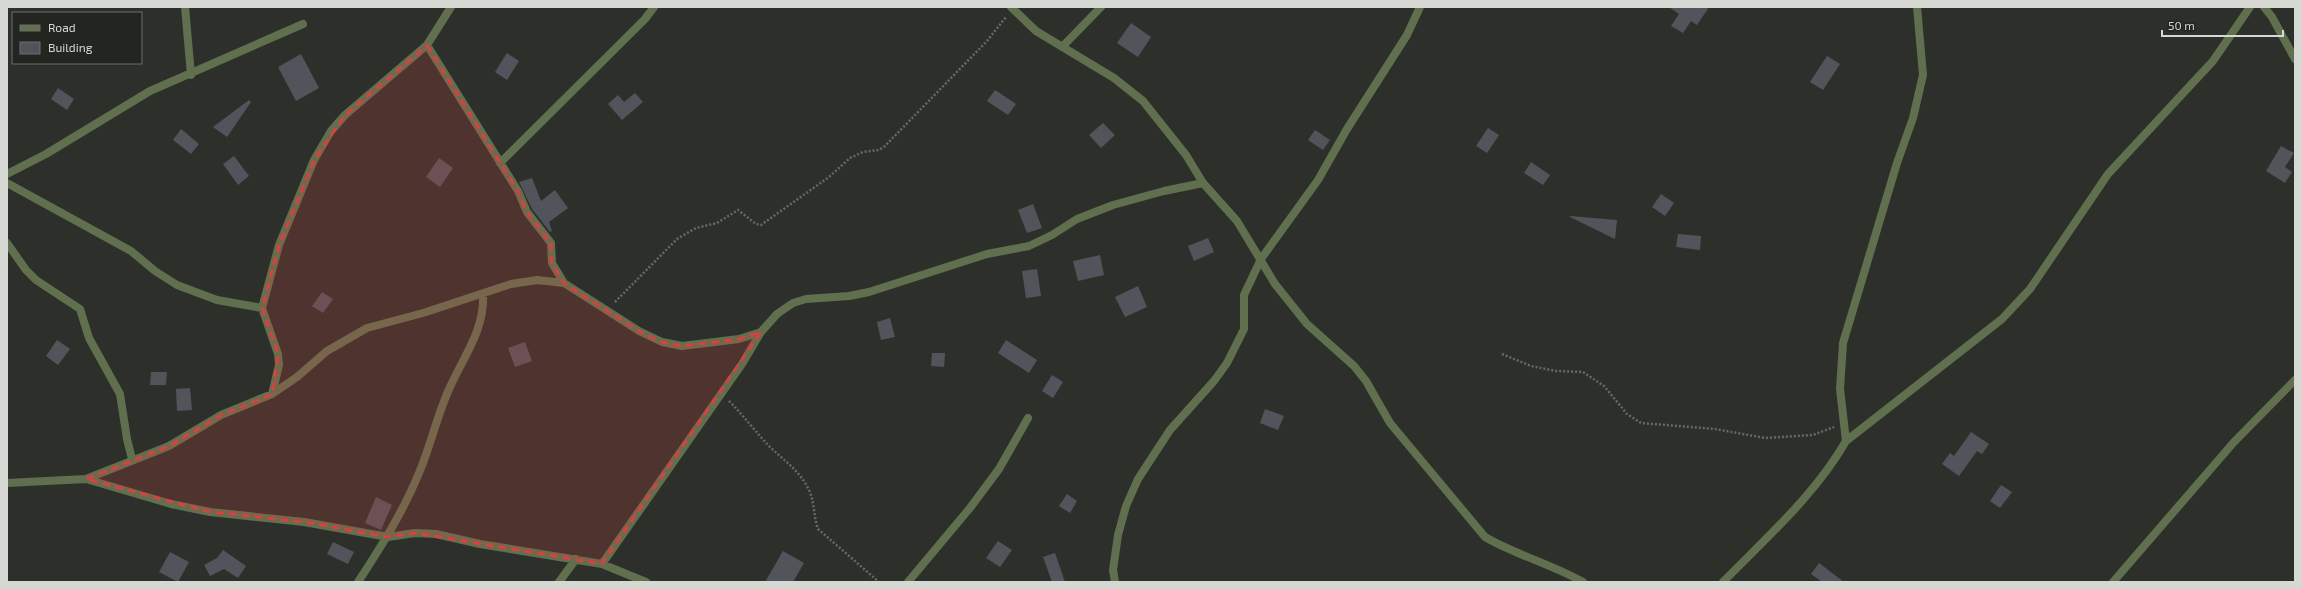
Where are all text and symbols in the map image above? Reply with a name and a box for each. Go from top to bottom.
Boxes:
legend [12,12,142,64]
scale bar [2162,12,2283,38]
text: 50 m [2168,18,2195,32]
text: Road [48,20,76,34]
text: Building [48,40,93,54]

